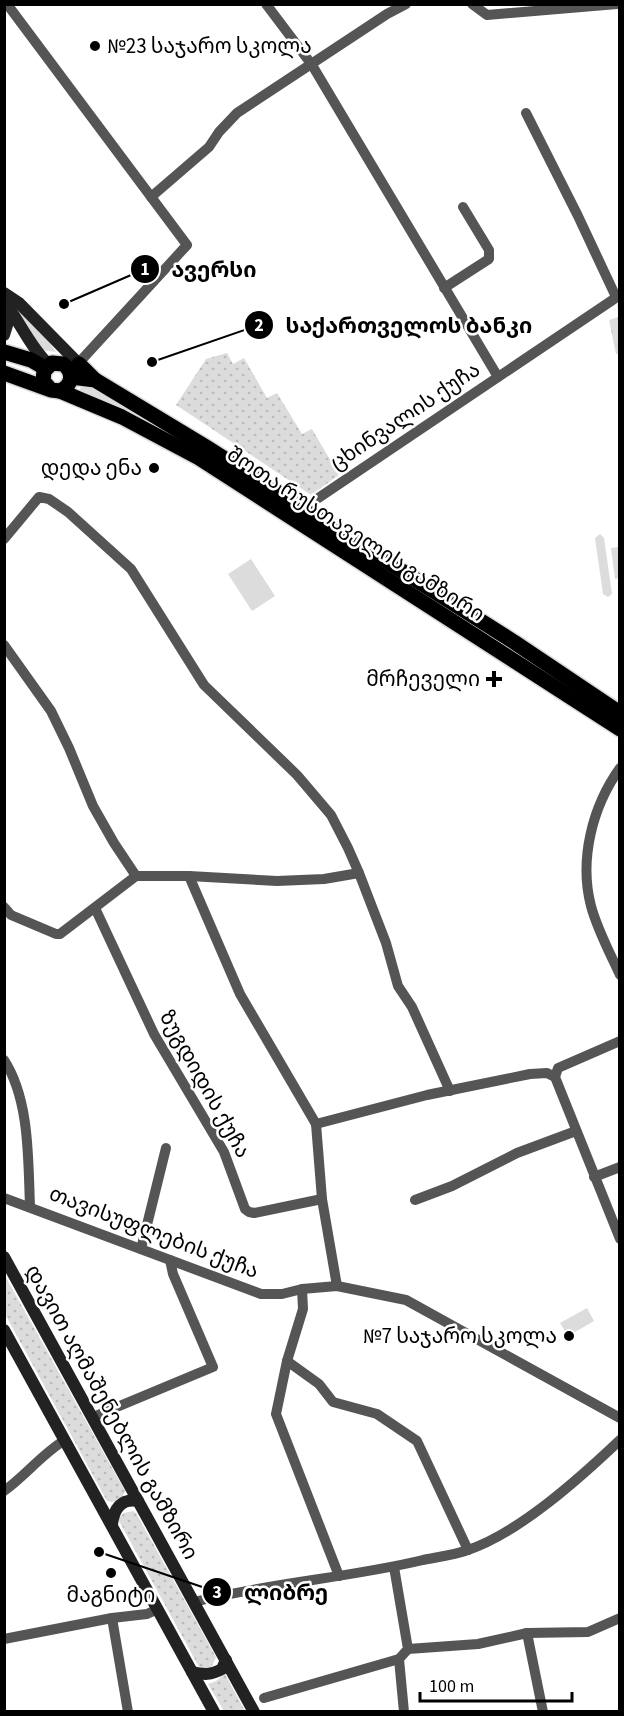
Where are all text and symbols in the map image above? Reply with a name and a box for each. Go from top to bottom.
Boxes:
place label: №23 საჯარო სკოლა [107,31,312,61]
marker: №23 საჯარო სკოლა [88,39,102,53]
callout: ავერსი [130,249,269,289]
text: ავერსი [171,254,257,286]
text: 1 [140,257,150,282]
callout: საქართველოს ბანკი [244,305,544,345]
text: საქართველოს ბანკი [286,310,532,342]
text: 2 [254,313,264,338]
street label: ცხინვალის ქუჩა [324,355,486,477]
street label: შოთა რუსთაველის გამზირი [221,439,491,629]
place label: დედა ენა [41,453,142,483]
marker: დედა ენა [147,461,161,475]
place label: მრჩეველი [366,664,480,694]
marker: მრჩეველი [485,670,503,688]
street label: ზუგდიდის ქუჩა [152,1005,258,1163]
street label: თავისუფლების ქუჩა [45,1178,263,1286]
street label: დავით აღმაშენებლის გამზირი [18,1259,206,1565]
place label: №7 საჯარო სკოლა [363,1321,557,1351]
marker: №7 საჯარო სკოლა [562,1329,576,1343]
marker: მაგნიტი [104,1566,118,1580]
callout: ლიბრე [202,1572,340,1612]
text: ლიბრე [244,1577,328,1609]
place label: მაგნიტი [67,1580,155,1610]
text: 3 [212,1580,222,1605]
scale bar [420,1665,572,1703]
text: 100 m [429,1674,474,1699]

